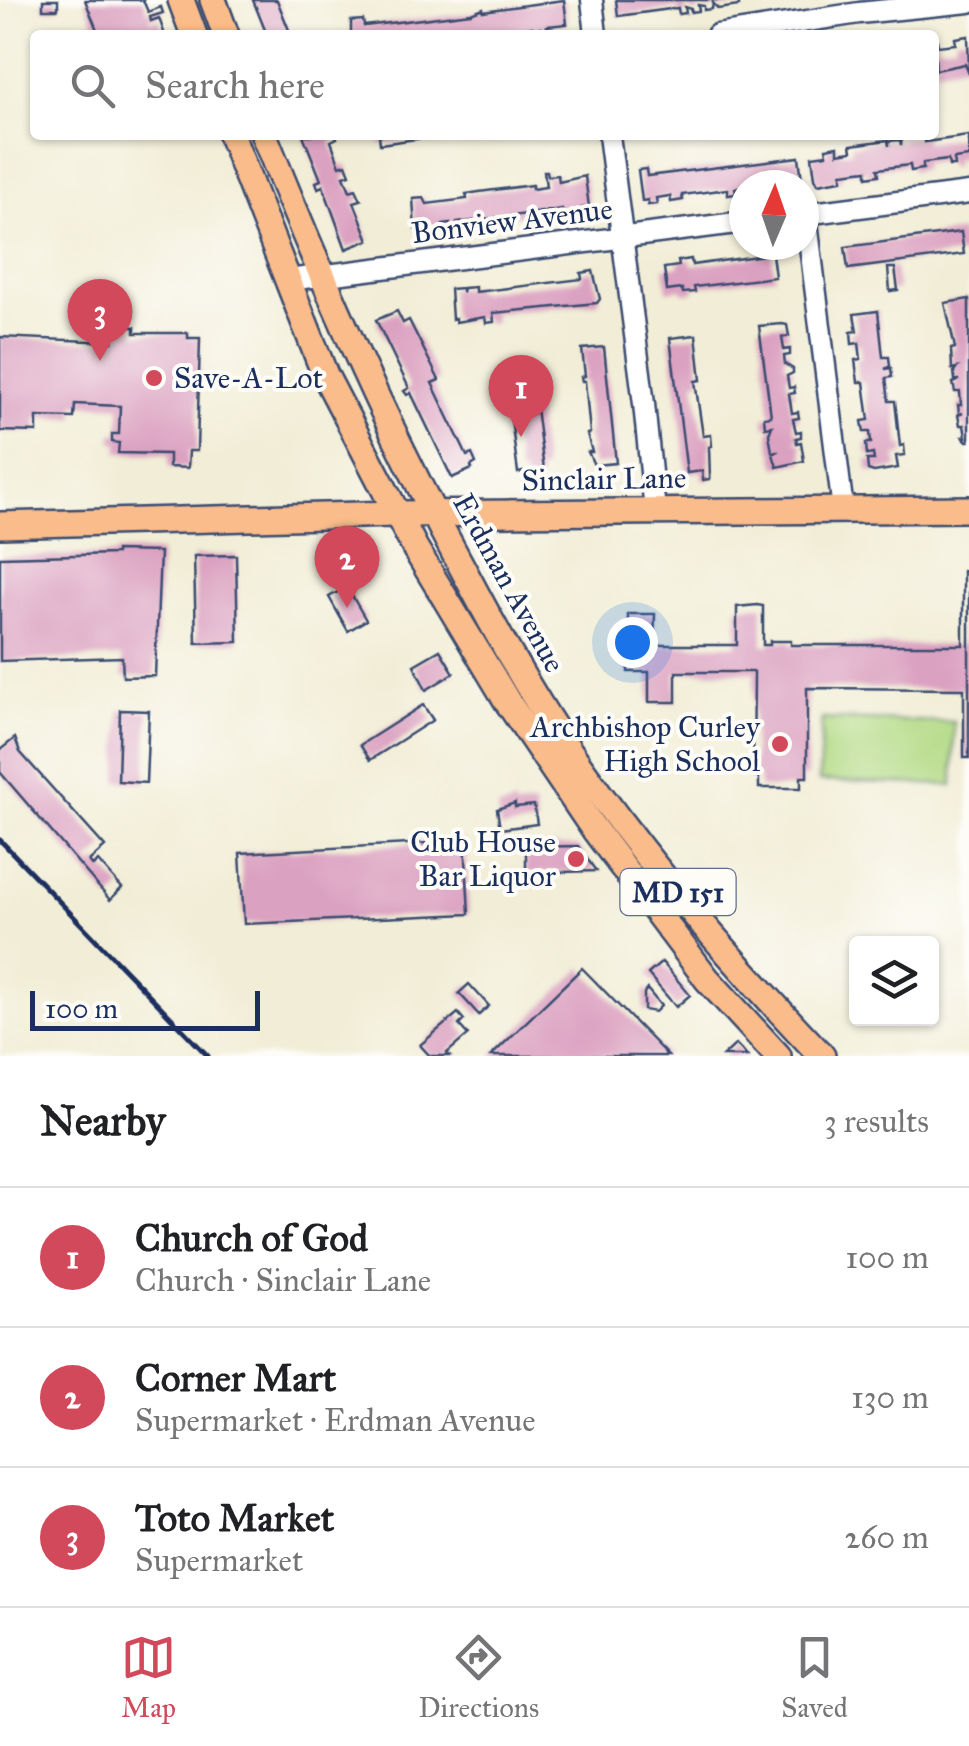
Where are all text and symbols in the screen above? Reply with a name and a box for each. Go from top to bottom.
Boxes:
search box [30,30,939,140]
icon: search [65,58,120,113]
text: Search here [145,62,325,108]
north arrow [729,170,819,260]
street label: Bonview Avenue [409,191,615,251]
pin: 3 [68,278,132,361]
pin: 1 [488,354,554,437]
place label: Save-A-Lot [174,360,324,396]
marker: Save-A-Lot [143,367,165,389]
street label: Sinclair Lane [521,460,687,498]
street label: Erdman Avenue [445,488,573,678]
pin: 2 [314,526,380,608]
your location [607,617,658,668]
place label: Archbishop Curley High School [528,709,761,779]
marker: Archbishop Curley High School [769,733,791,755]
place label: Club House Bar Liquor [410,824,557,894]
marker: Club House Bar Liquor [565,848,587,870]
road number: MD 151 [620,869,736,915]
map controls [849,936,939,1026]
button: layers [849,936,939,1026]
scale bar [30,986,260,1030]
text: 100 m [45,991,118,1026]
text: Nearby [40,1095,165,1147]
text: 3 results [824,1102,929,1141]
text: Church of God [135,1215,368,1261]
text: 1 [66,1238,79,1277]
text: 100 m [845,1238,929,1277]
text: Church · Sinclair Lane [135,1261,431,1300]
text: Corner Mart [135,1355,336,1401]
text: 2 [65,1378,80,1417]
text: 130 m [851,1378,929,1417]
text: Supermarket · Erdman Avenue [135,1401,536,1440]
text: Toto Market [135,1495,334,1541]
text: 3 [66,1518,79,1557]
text: 260 m [844,1518,929,1557]
text: Supermarket [135,1541,303,1580]
tab: Map [121,1630,176,1725]
tab: Directions [418,1630,539,1725]
tab: Saved [781,1630,848,1725]

